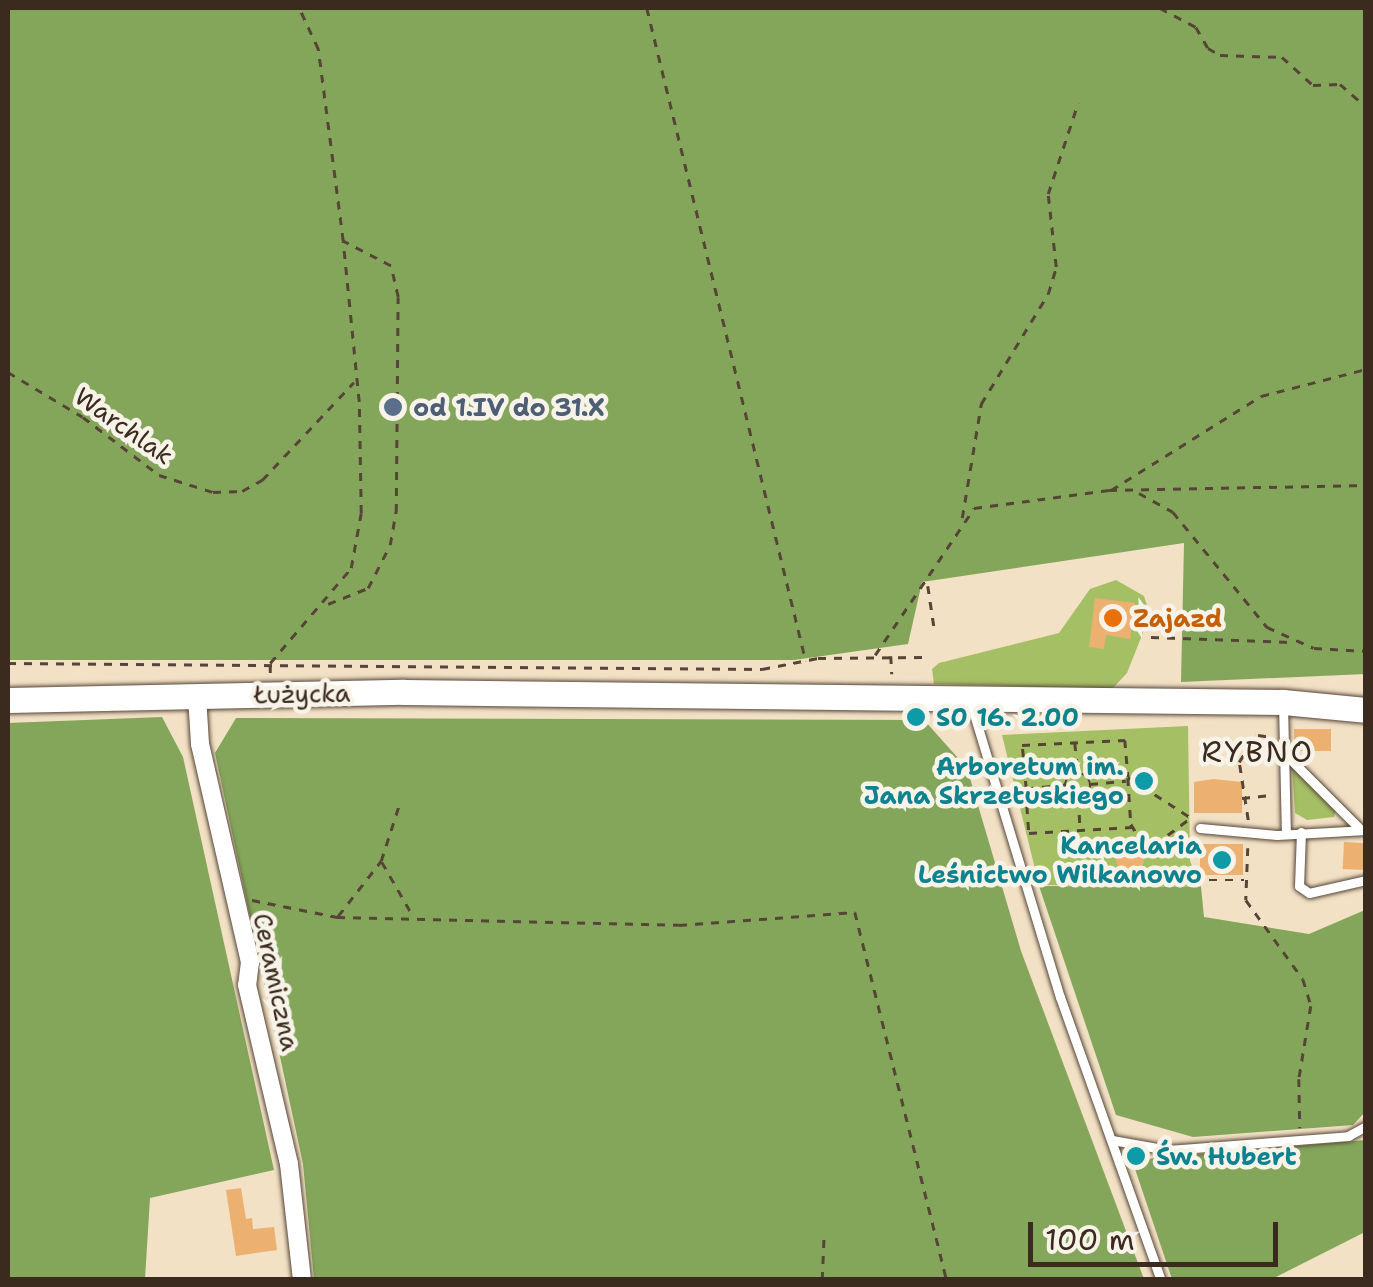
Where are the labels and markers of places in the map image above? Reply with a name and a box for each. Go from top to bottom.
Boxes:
place label: od 1.IV do 31.X [413,392,605,422]
marker: od 1.IV do 31.X [382,396,404,418]
place label: Zajazd [1133,603,1222,633]
marker: Zajazd [1102,607,1124,629]
place label: S0 16. 2.00 [936,702,1079,732]
marker: S0 16. 2.00 [905,706,927,728]
place label: Arboretum im. Jana Skrzetuskiego [864,752,1124,811]
marker: Arboretum im. Jana Skrzetuskiego [1133,770,1155,792]
place label: Kancelaria Leśnictwo Wilkanowo [918,831,1202,890]
marker: Kancelaria Leśnictwo Wilkanowo [1211,849,1233,871]
place label: Św. Hubert [1156,1141,1297,1171]
marker: Św. Hubert [1125,1145,1147,1167]

